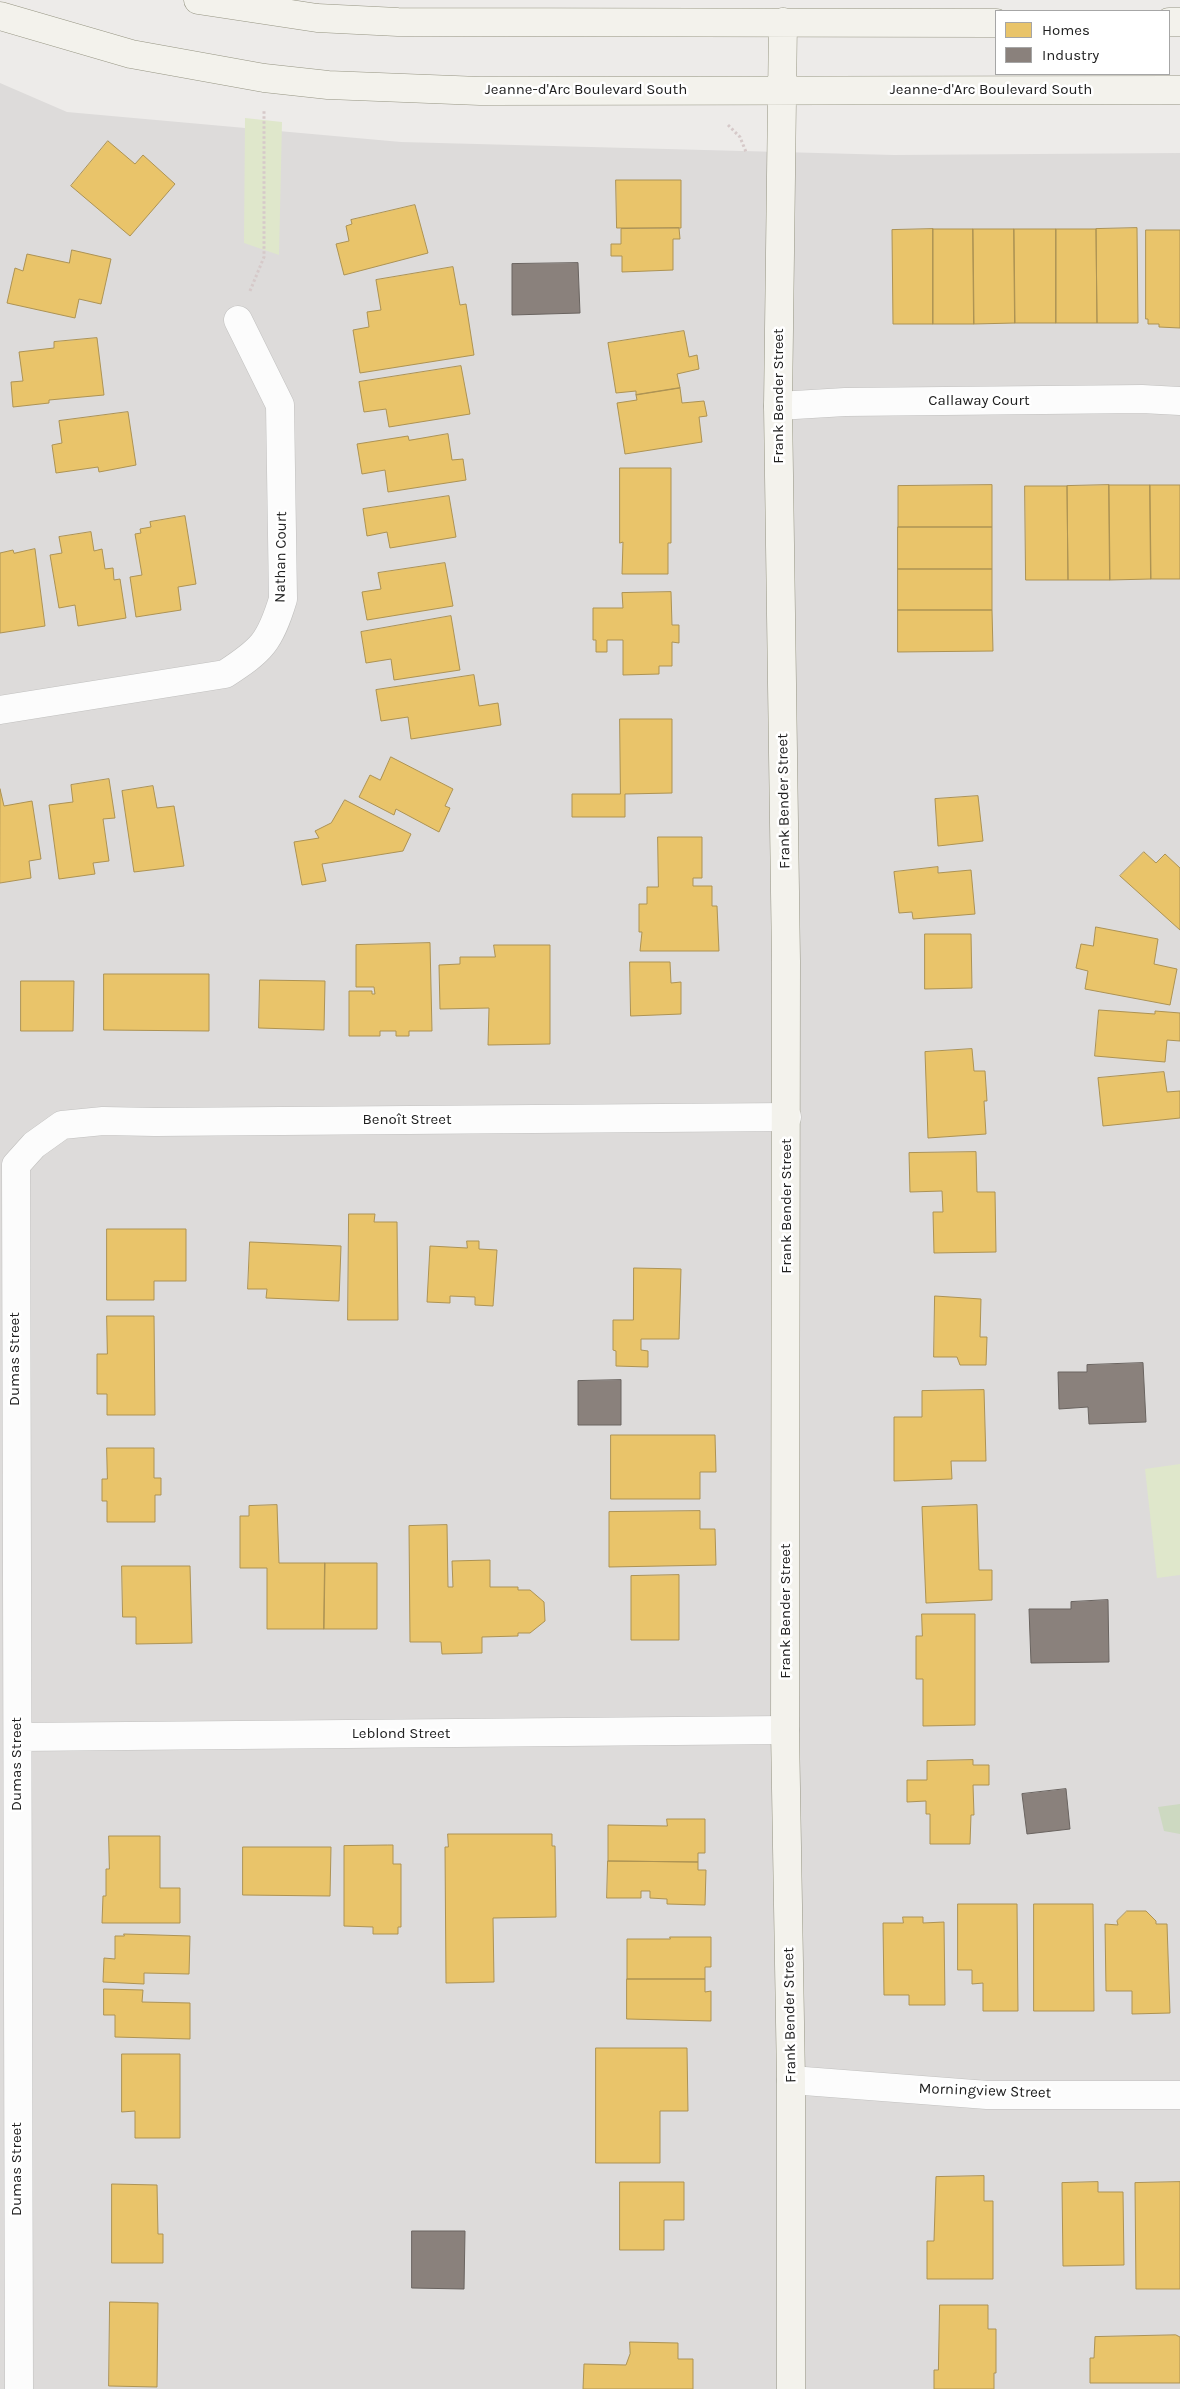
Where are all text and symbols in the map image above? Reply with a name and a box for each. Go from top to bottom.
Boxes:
legend [995,10,1170,75]
text: Homes [1042,21,1090,39]
text: Industry [1042,46,1099,64]
street label: Jeanne-d'Arc Boulevard South [485,81,687,99]
street label: Jeanne-d'Arc Boulevard South [890,81,1092,99]
street label: Frank Bender Street [770,328,788,464]
street label: Callaway Court [928,392,1030,410]
street label: Nathan Court [271,511,291,603]
street label: Frank Bender Street [774,733,794,869]
street label: Benoît Street [362,1111,452,1129]
street label: Frank Bender Street [778,1138,796,1274]
street label: Dumas Street [6,1312,24,1406]
street label: Frank Bender Street [777,1543,795,1679]
street label: Dumas Street [8,1717,26,1811]
street label: Leblond Street [352,1725,450,1743]
street label: Frank Bender Street [780,1947,800,2083]
street label: Morningview Street [918,2080,1052,2102]
street label: Dumas Street [8,2122,26,2216]

